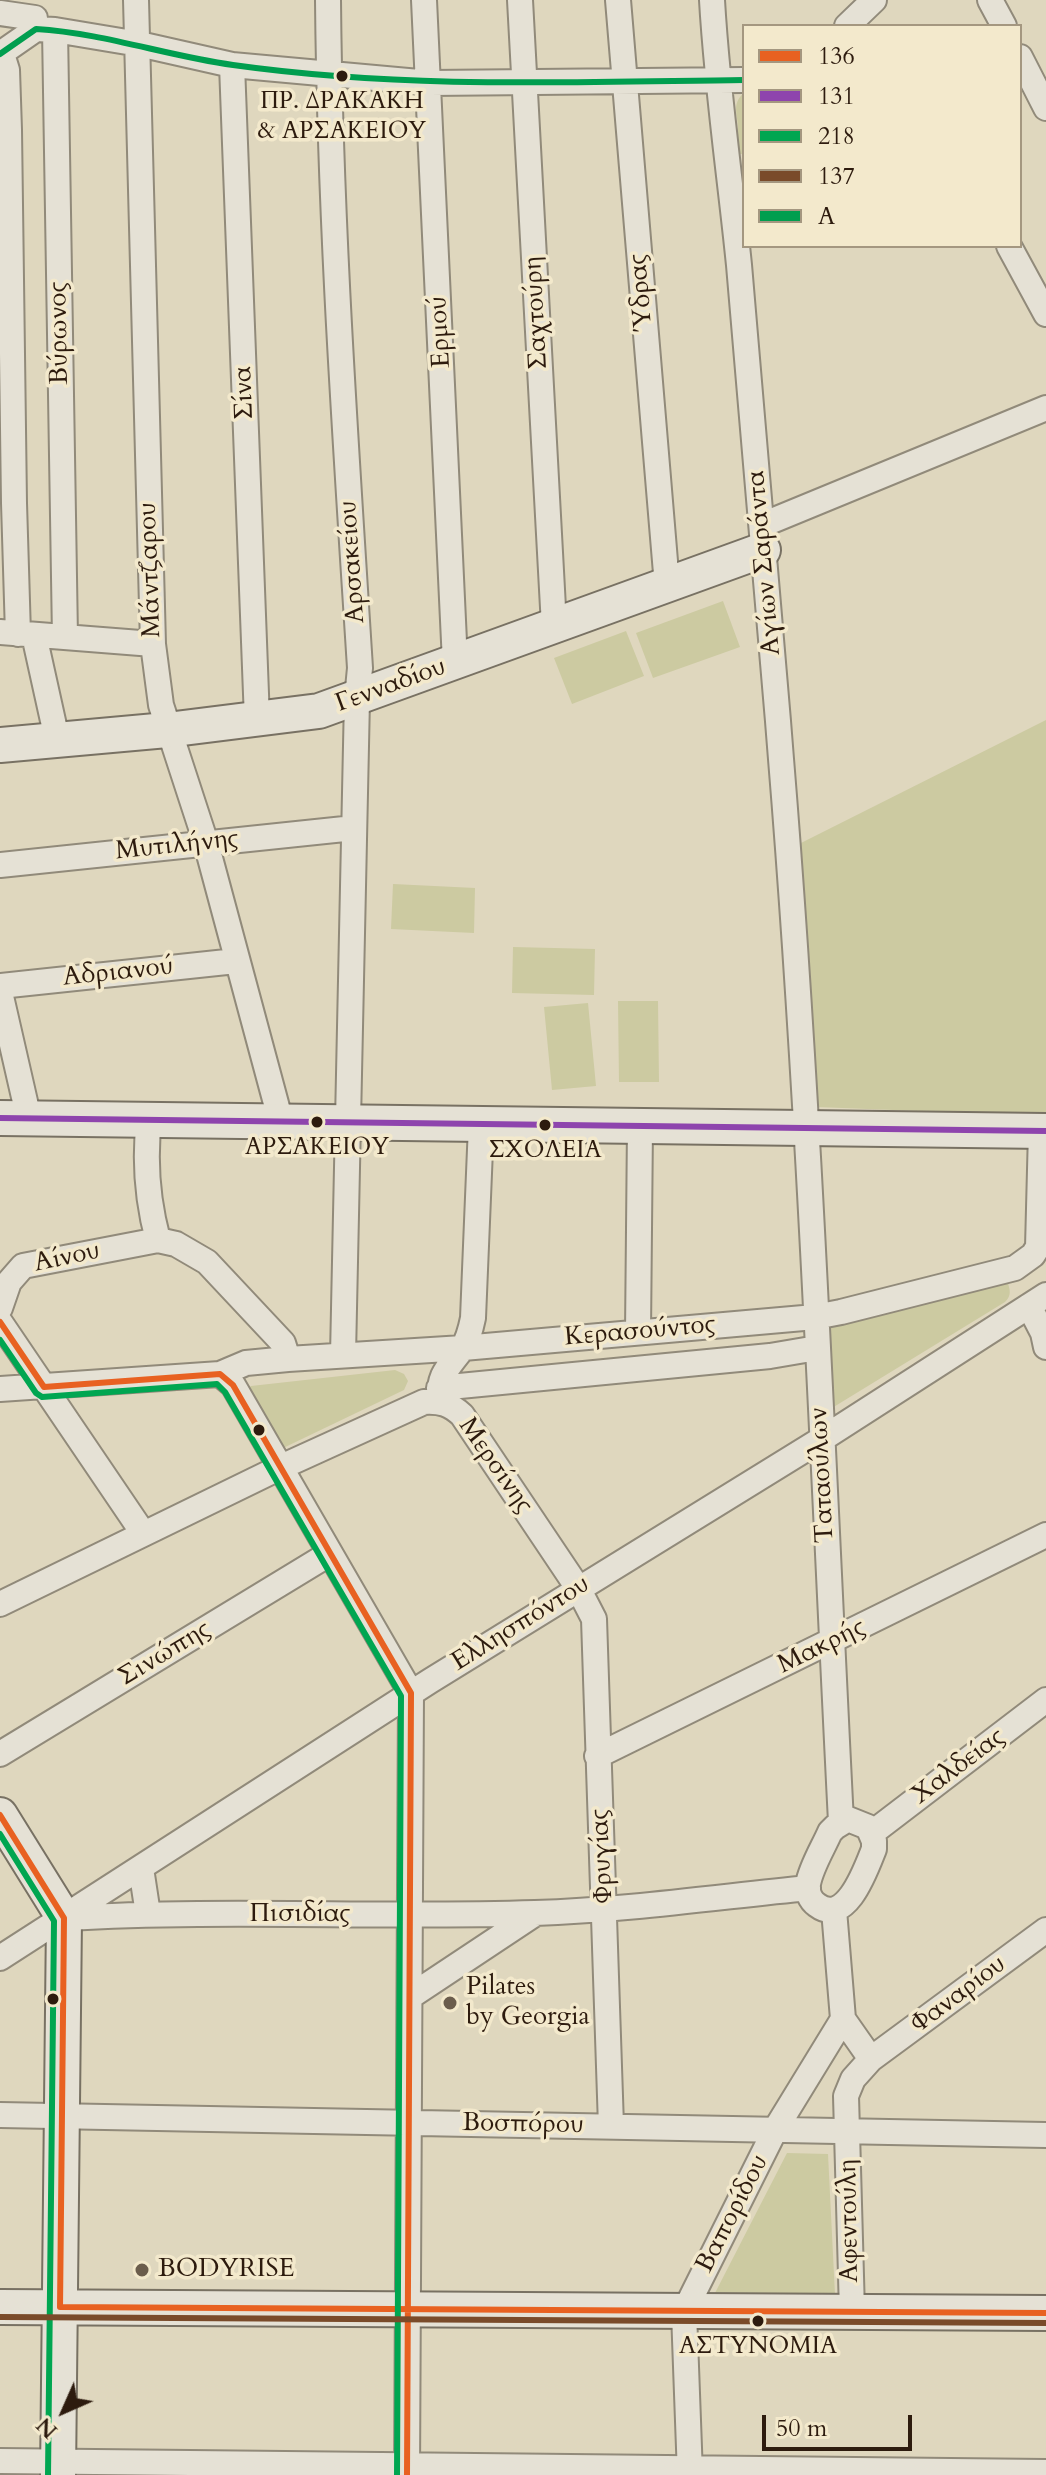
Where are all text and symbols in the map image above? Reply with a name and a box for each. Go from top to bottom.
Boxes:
legend [742,24,1022,248]
text: 136 [818,40,855,73]
marker: ΠΡ. ΔΡΑΚΑΚΗ & ΑΡΣΑΚΕΙΟΥ [334,68,350,84]
text: 131 [818,80,855,113]
place label: ΠΡ. ΔΡΑΚΑΚΗ & ΑΡΣΑΚΕΙΟΥ [258,88,426,144]
text: 218 [818,120,855,153]
text: 137 [818,160,855,193]
text: Α [818,200,835,233]
street label: Ύδρας [623,252,661,332]
street label: Σαχτούρη [518,256,556,370]
street label: Βύρωνος [44,281,76,385]
street label: Ερμού [424,295,458,369]
street label: Σίνα [228,366,262,420]
street label: Αγίων Σαράντα [741,469,789,657]
street label: Αρσακείου [333,500,373,624]
street label: Μάντζαρου [133,502,169,638]
street label: Γενναδίου [332,652,450,720]
street label: Μυτιλήνης [114,824,240,868]
street label: Αδριανού [61,952,175,994]
marker: ΑΡΣΑΚΕΙΟΥ [309,1114,325,1130]
marker: ΣΧΟΛΕΙΑ [537,1117,553,1133]
place label: ΑΡΣΑΚΕΙΟΥ [245,1134,389,1162]
place label: ΣΧΟΛΕΙΑ [488,1137,602,1165]
street label: Αίνου [31,1236,103,1280]
street label: Κερασούντος [563,1310,717,1354]
street label: Ταταούλων [804,1406,842,1544]
street label: Μερσίνης [451,1412,539,1520]
unlabelled marker [251,1422,267,1438]
street label: Ελλησπόντου [446,1569,596,1679]
street label: Μακρής [773,1612,871,1682]
street label: Σινώπης [113,1614,217,1694]
street label: Χαλδείας [906,1722,1012,1812]
street label: Φρυγίας [585,1808,621,1904]
street label: Πισιδίας [250,1899,350,1931]
street label: Φαναρίου [906,1949,1012,2041]
place label: Pilates by Georgia [466,1972,590,2034]
unlabelled marker [45,1991,61,2007]
marker: Pilates by Georgia [441,1994,459,2012]
street label: Βοσπόρου [462,2108,584,2142]
street label: Βαπορίδου [690,2150,776,2278]
street label: Αφεντούλη [833,2159,867,2283]
place label: BODYRISE [158,2254,295,2286]
marker: BODYRISE [133,2261,151,2279]
marker: ΑΣΤΥΝΟΜΙΑ [750,2313,766,2329]
place label: ΑΣΤΥΝΟΜΙΑ [679,2333,837,2361]
north arrow [24,2371,104,2451]
scale bar [766,2399,916,2449]
text: N [30,2411,64,2445]
text: 50 m [776,2412,827,2445]

